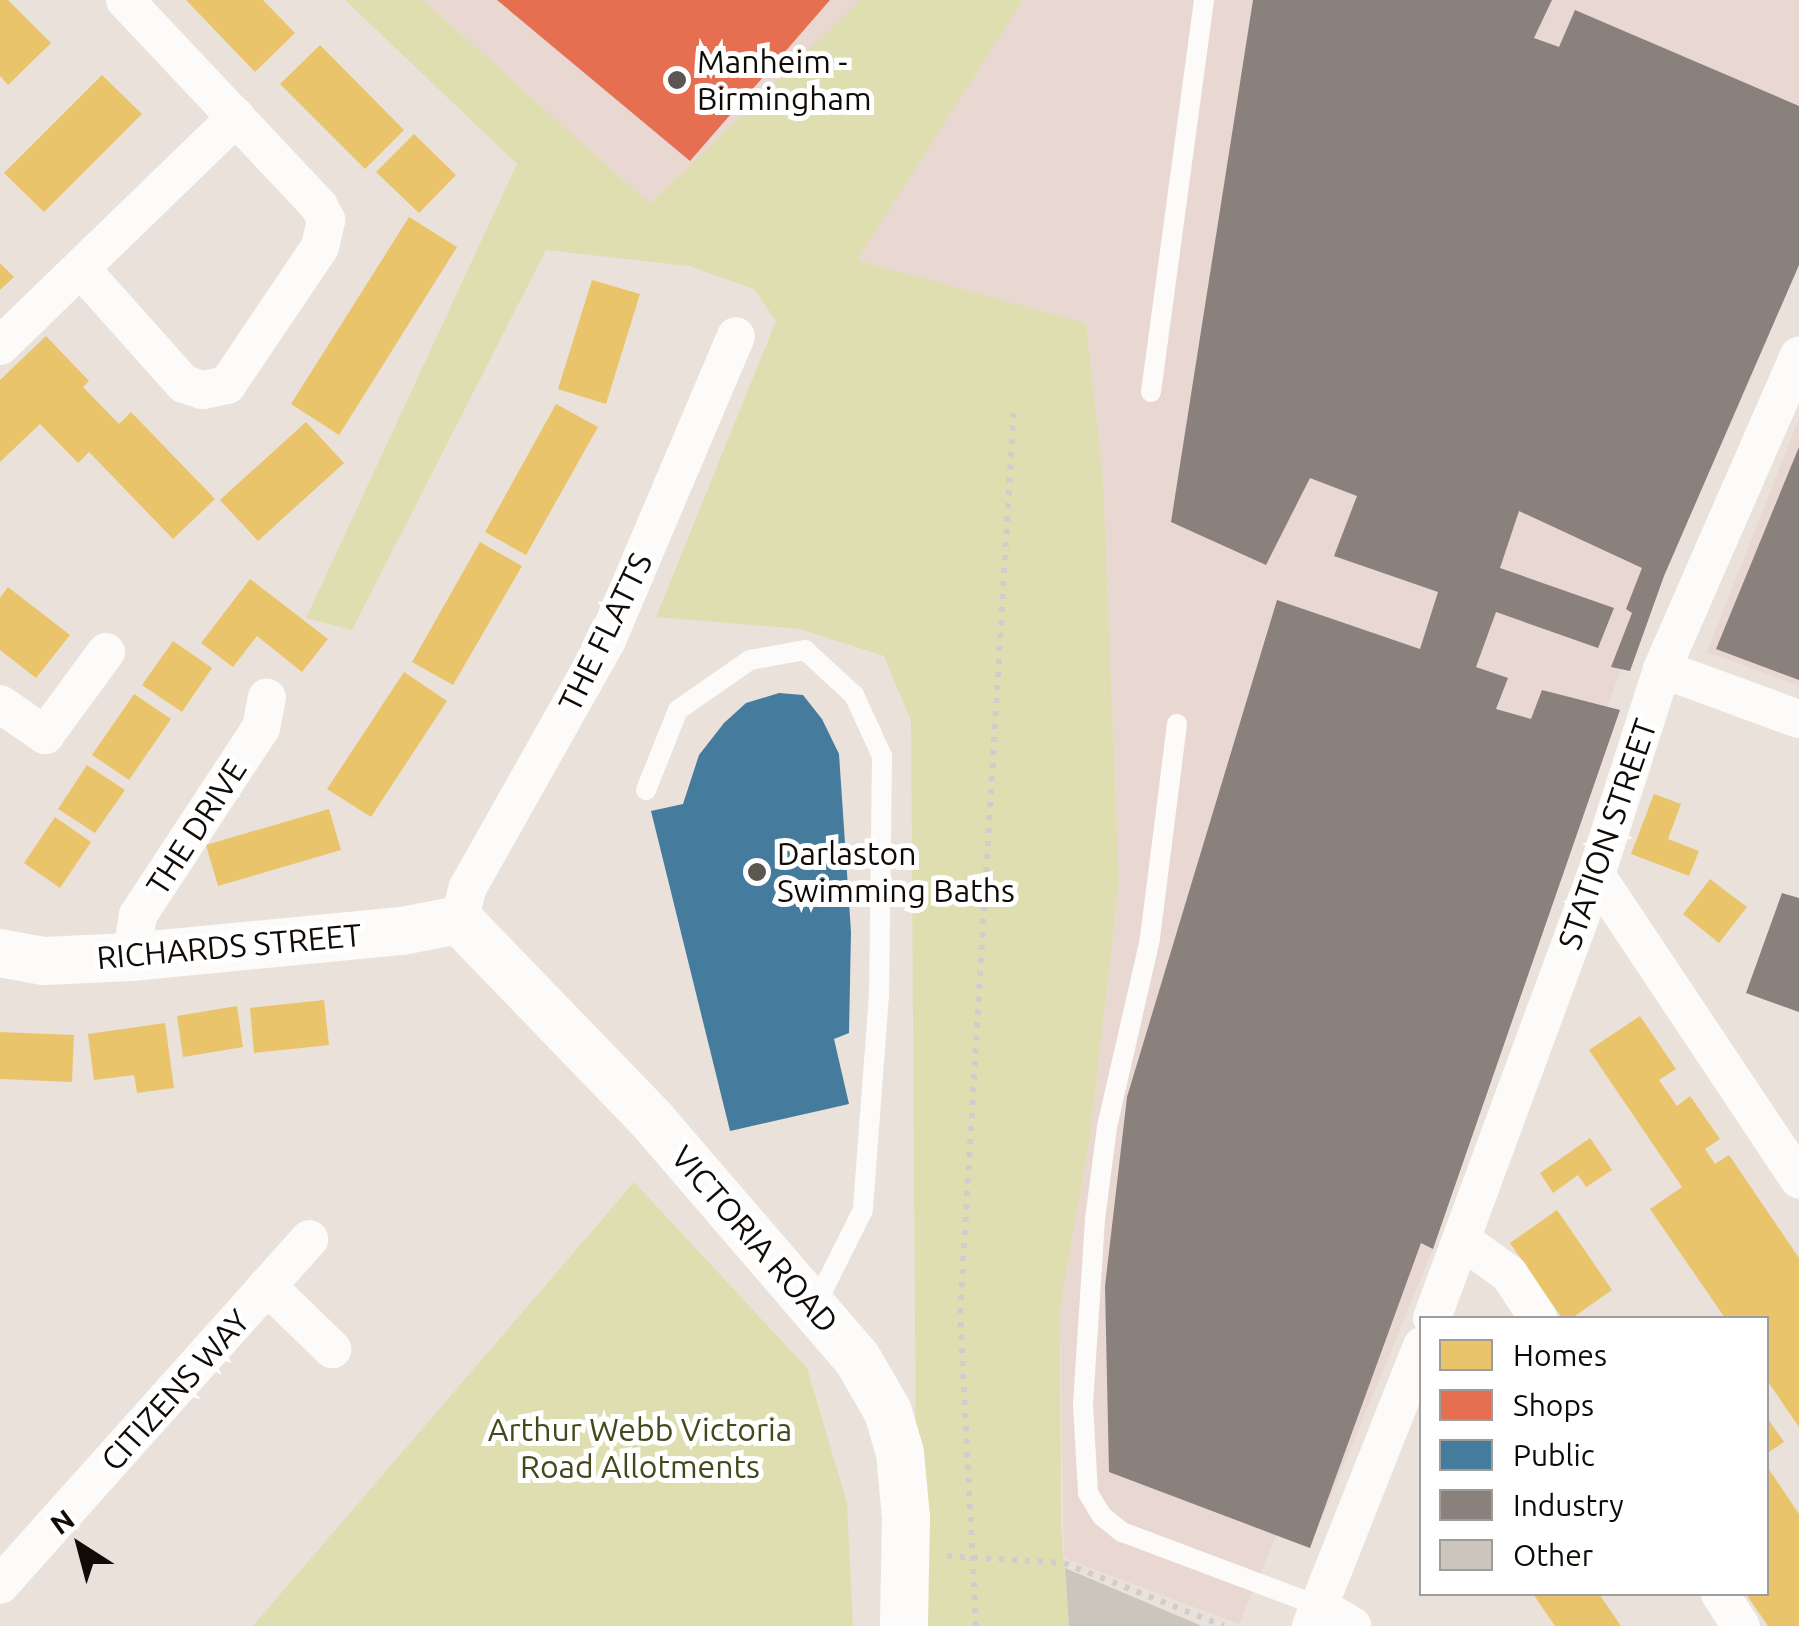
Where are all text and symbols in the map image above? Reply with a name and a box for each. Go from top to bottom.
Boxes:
place label: Manheim - Birmingham [697,43,872,118]
marker: Manheim - Birmingham [666,69,688,91]
street label: THE FLATTS [550,546,660,718]
street label: STATION STREET [1550,714,1664,954]
street label: THE DRIVE [138,752,254,902]
place label: Darlaston Swimming Baths [777,835,1015,910]
marker: Darlaston Swimming Baths [746,861,768,883]
street label: RICHARDS STREET [95,915,363,977]
street label: VICTORIA ROAD [663,1138,847,1340]
street label: CITIZENS WAY [93,1302,257,1478]
legend [1419,1316,1769,1596]
text: Homes [1513,1338,1607,1372]
text: Shops [1513,1388,1594,1422]
park label: Arthur Webb Victoria Road Allotments [488,1411,792,1486]
text: Public [1513,1438,1595,1472]
text: Industry [1513,1488,1624,1522]
north arrow [30,1496,130,1596]
text: N [45,1503,80,1540]
text: Other [1513,1538,1593,1572]

